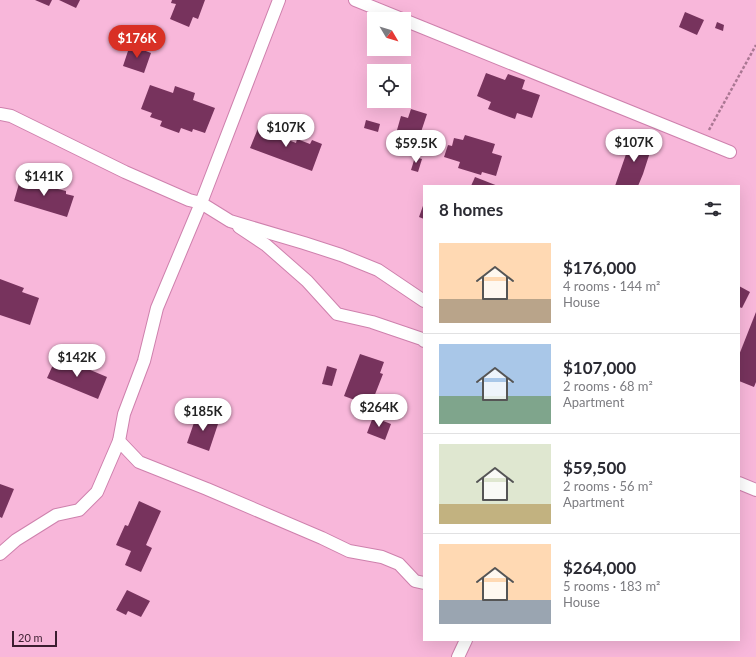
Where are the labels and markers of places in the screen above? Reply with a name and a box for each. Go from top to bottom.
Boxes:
pin: $176K [109,25,165,59]
pin: $107K [258,114,314,148]
pin: $107K [606,129,662,163]
pin: $59.5K [383,130,449,164]
pin: $141K [16,163,72,197]
pin: $142K [49,344,105,378]
pin: $264K [351,394,407,428]
pin: $185K [175,398,231,432]

